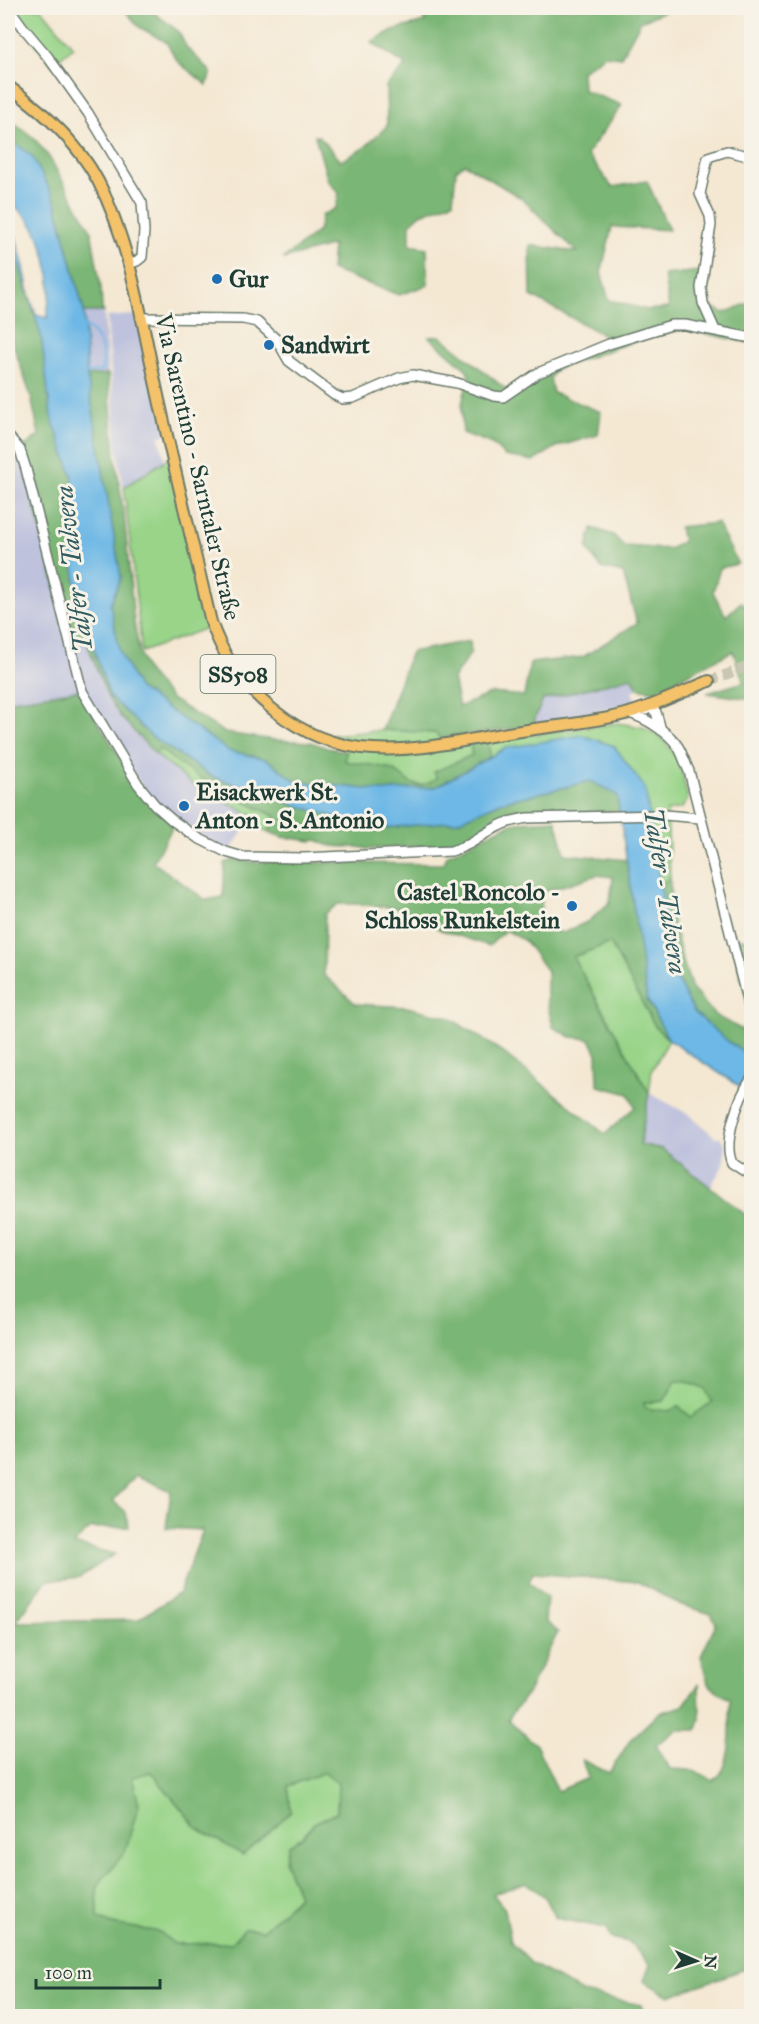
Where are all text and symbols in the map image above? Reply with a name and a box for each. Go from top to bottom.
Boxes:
place label: Gur [229,264,269,294]
marker: Gur [210,272,224,286]
street label: Via Sarentino - Sarntaler Straße [148,310,248,623]
place label: Sandwirt [281,330,370,360]
marker: Sandwirt [262,338,276,352]
water label: Talfer - Talvera [47,484,99,654]
road number: SS508 [200,655,276,693]
place label: Eisackwerk St. Anton - S. Antonio [194,777,384,835]
marker: Eisackwerk St. Anton - S. Antonio [177,799,191,813]
water label: Talfer - Talvera [637,806,695,976]
place label: Castel Roncolo - Schloss Runkelstein [365,877,560,935]
marker: Castel Roncolo - Schloss Runkelstein [565,899,579,913]
north arrow [666,1931,726,1991]
scale bar [36,1952,160,1990]
text: N [701,1954,720,1969]
text: 100 m [45,1962,92,1984]

